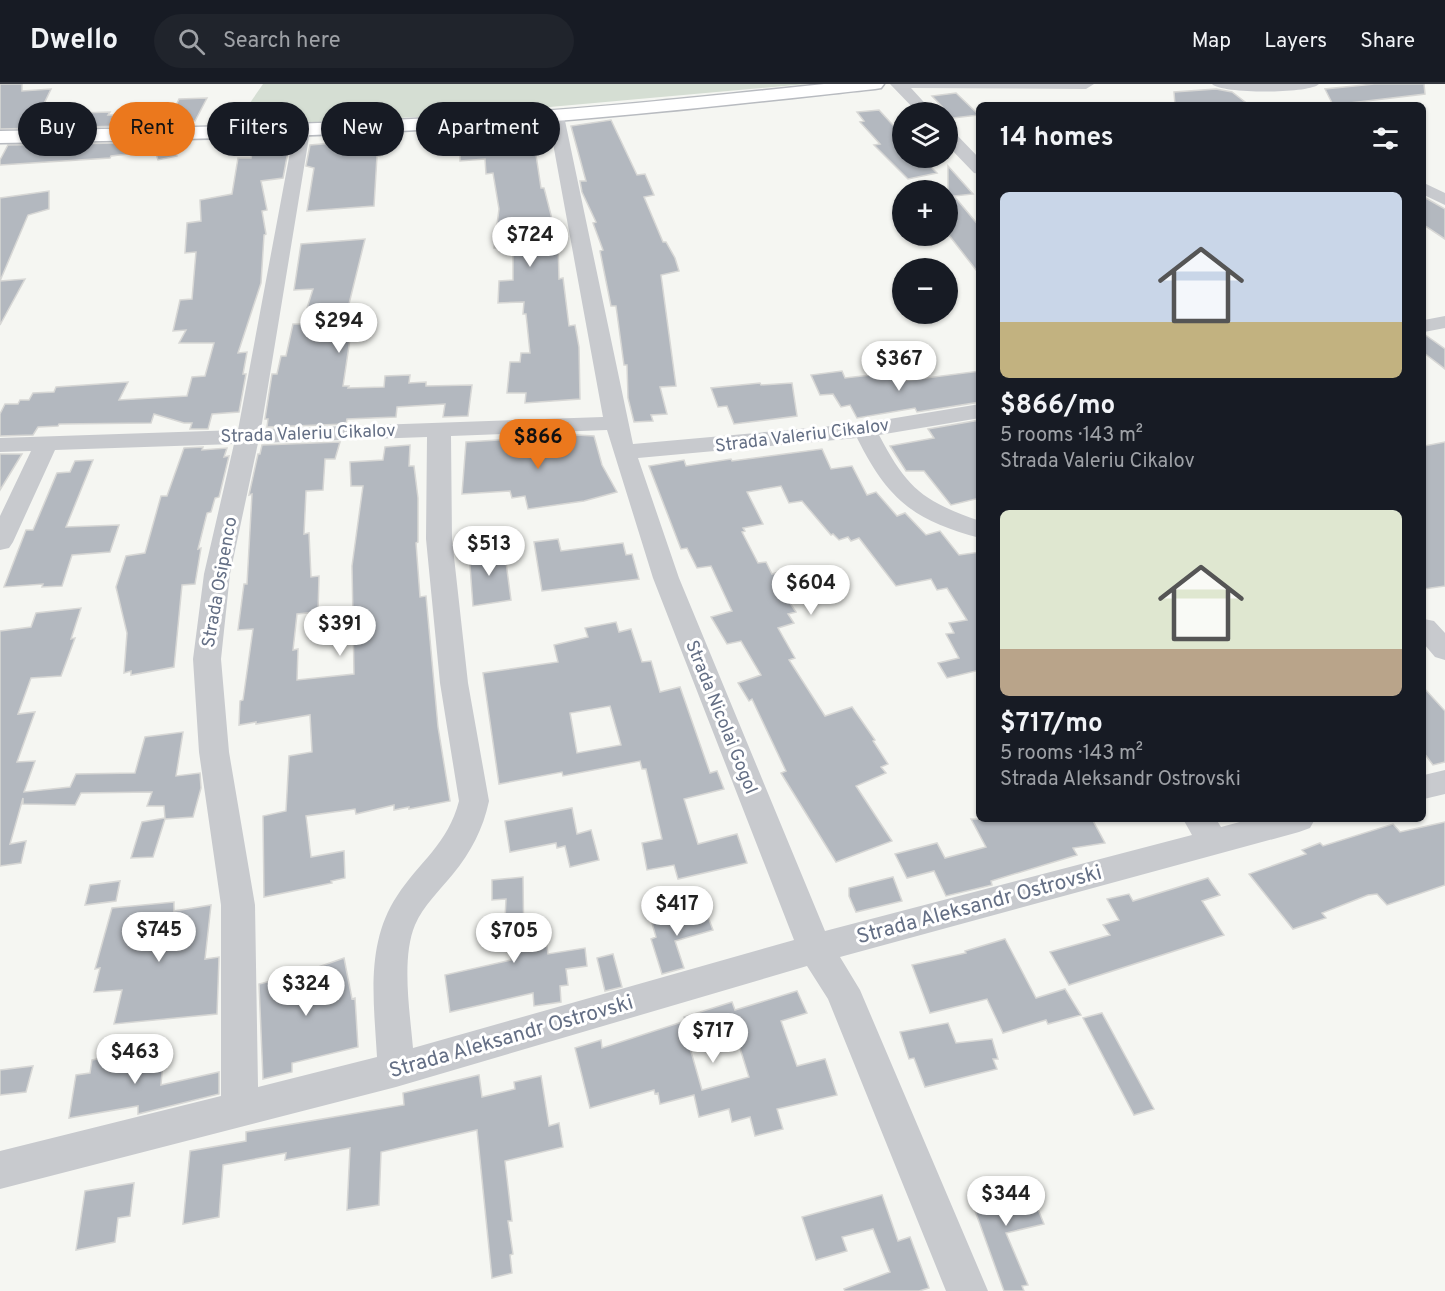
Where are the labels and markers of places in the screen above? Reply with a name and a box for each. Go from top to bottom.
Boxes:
pin: $724 [494,217,566,268]
pin: $294 [303,303,375,354]
pin: $367 [863,341,935,392]
pin: $866 [502,419,574,470]
pin: $513 [453,526,525,577]
pin: $604 [775,565,847,616]
pin: $391 [304,606,376,657]
pin: $417 [641,886,713,937]
pin: $745 [123,912,195,963]
pin: $705 [478,913,550,964]
pin: $324 [270,966,342,1017]
pin: $717 [677,1013,749,1064]
pin: $463 [99,1034,171,1085]
pin: $344 [970,1176,1042,1227]

